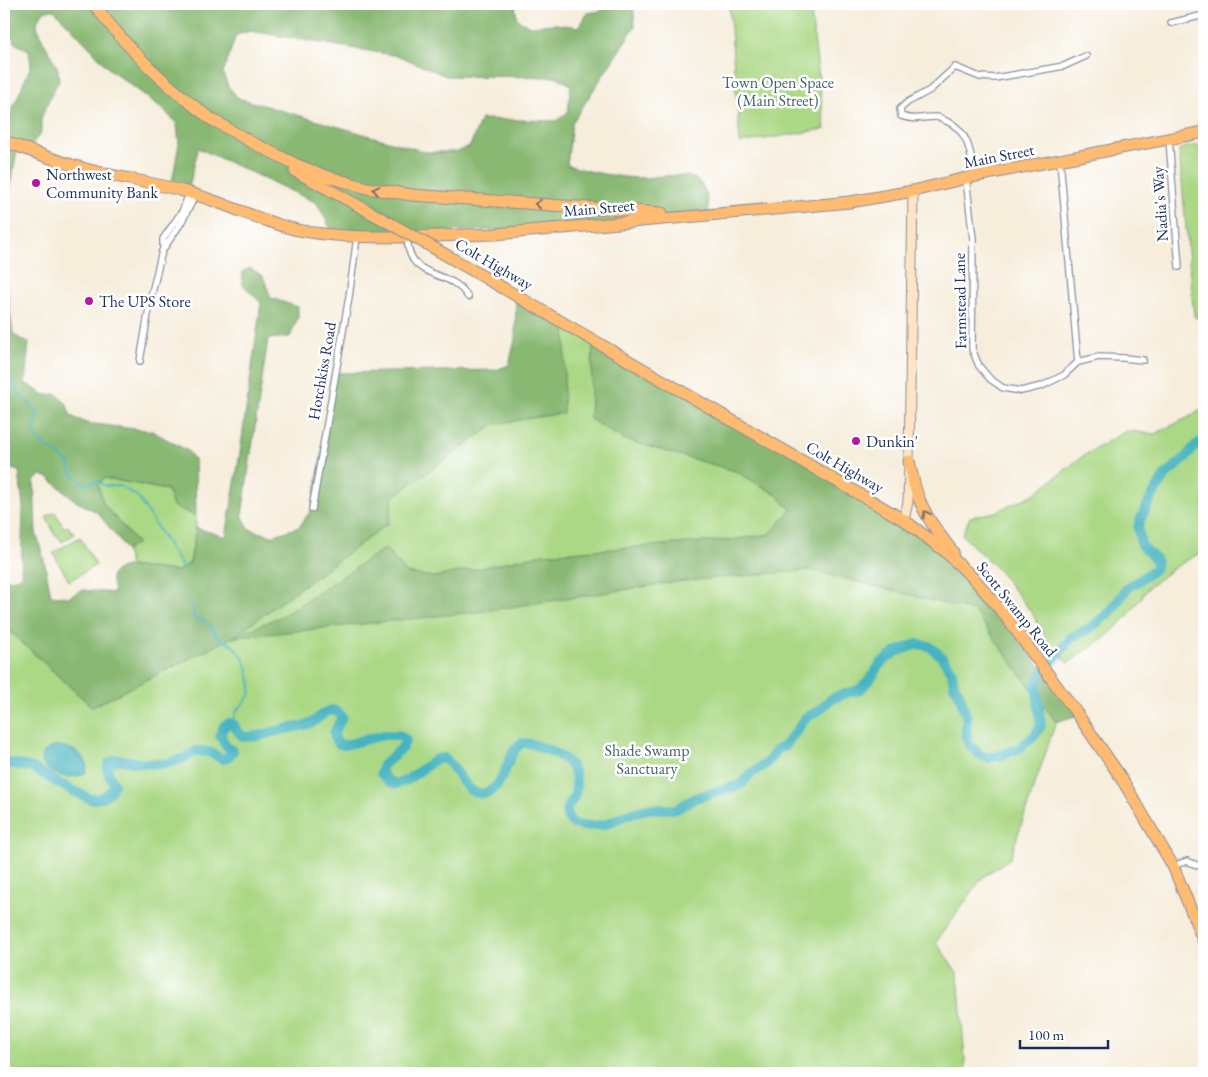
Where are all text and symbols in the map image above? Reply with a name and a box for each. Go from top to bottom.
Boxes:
park label: Town Open Space (Main Street) [722,72,834,111]
street label: Main Street [962,139,1036,173]
place label: Northwest Community Bank [46,164,158,203]
street label: Nadia's Way [1147,165,1173,242]
marker: Northwest Community Bank [30,177,42,189]
one-way arrow [372,185,381,195]
street label: Main Street [563,194,635,222]
one-way arrow [534,199,542,210]
street label: Colt Highway [451,233,538,295]
street label: Farmstead Lane [949,253,971,349]
place label: The UPS Store [99,291,191,312]
marker: The UPS Store [83,295,95,307]
street label: Hotchkiss Road [303,319,341,422]
place label: Dunkin' [866,431,918,452]
marker: Dunkin' [850,435,862,447]
street label: Colt Highway [802,436,889,498]
one-way arrow [922,510,932,519]
street label: Scott Swamp Road [972,557,1062,662]
park label: Shade Swamp Sanctuary [605,740,689,779]
scale bar [1020,1017,1108,1049]
text: 100 m [1028,1025,1065,1044]

